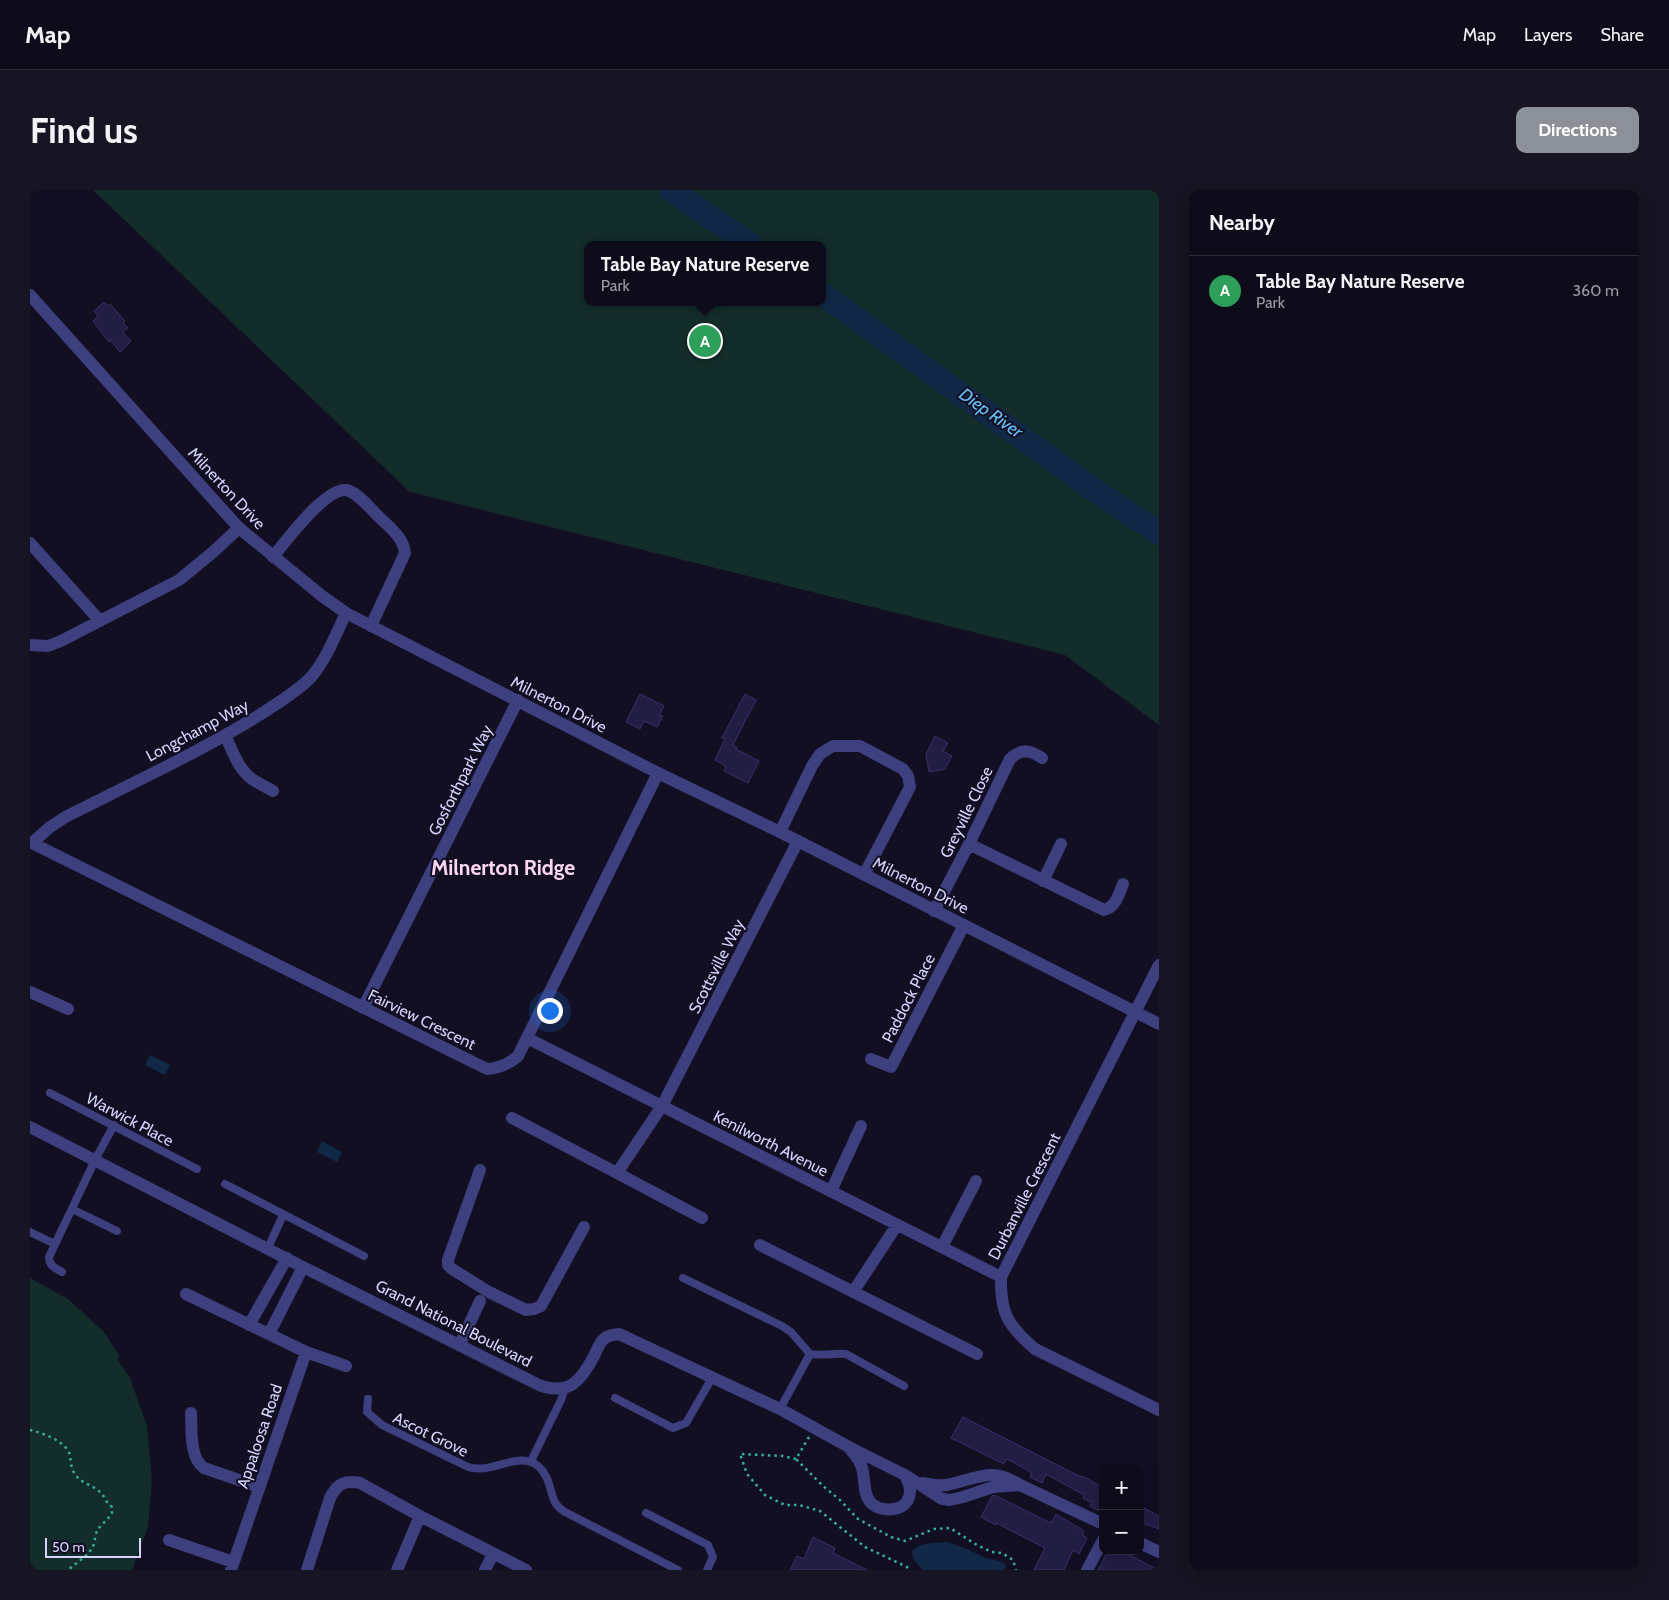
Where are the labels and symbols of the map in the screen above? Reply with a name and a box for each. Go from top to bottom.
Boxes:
pin: A [689,322,721,360]
water label: Diep River [955,383,1028,444]
street label: Milnerton Drive [184,444,269,533]
street label: Milnerton Drive [508,672,610,737]
street label: Longchamp Way [143,695,252,766]
street label: Gosforthpark Way [424,722,496,839]
street label: Greyville Close [936,763,997,861]
street label: Milnerton Drive [870,853,972,918]
district label: Milnerton Ridge [431,855,575,880]
street label: Scottsville Way [685,916,748,1016]
street label: Paddock Place [878,951,939,1046]
street label: Fairview Crescent [365,985,479,1054]
your location [537,998,563,1024]
street label: Warwick Place [83,1088,177,1150]
street label: Kenilworth Avenue [710,1106,831,1181]
street label: Durbanville Crescent [984,1129,1065,1263]
street label: Grand National Boulevard [373,1276,535,1371]
street label: Appaloosa Road [233,1381,286,1491]
street label: Ascot Grove [390,1408,472,1461]
scale bar [45,1535,141,1558]

